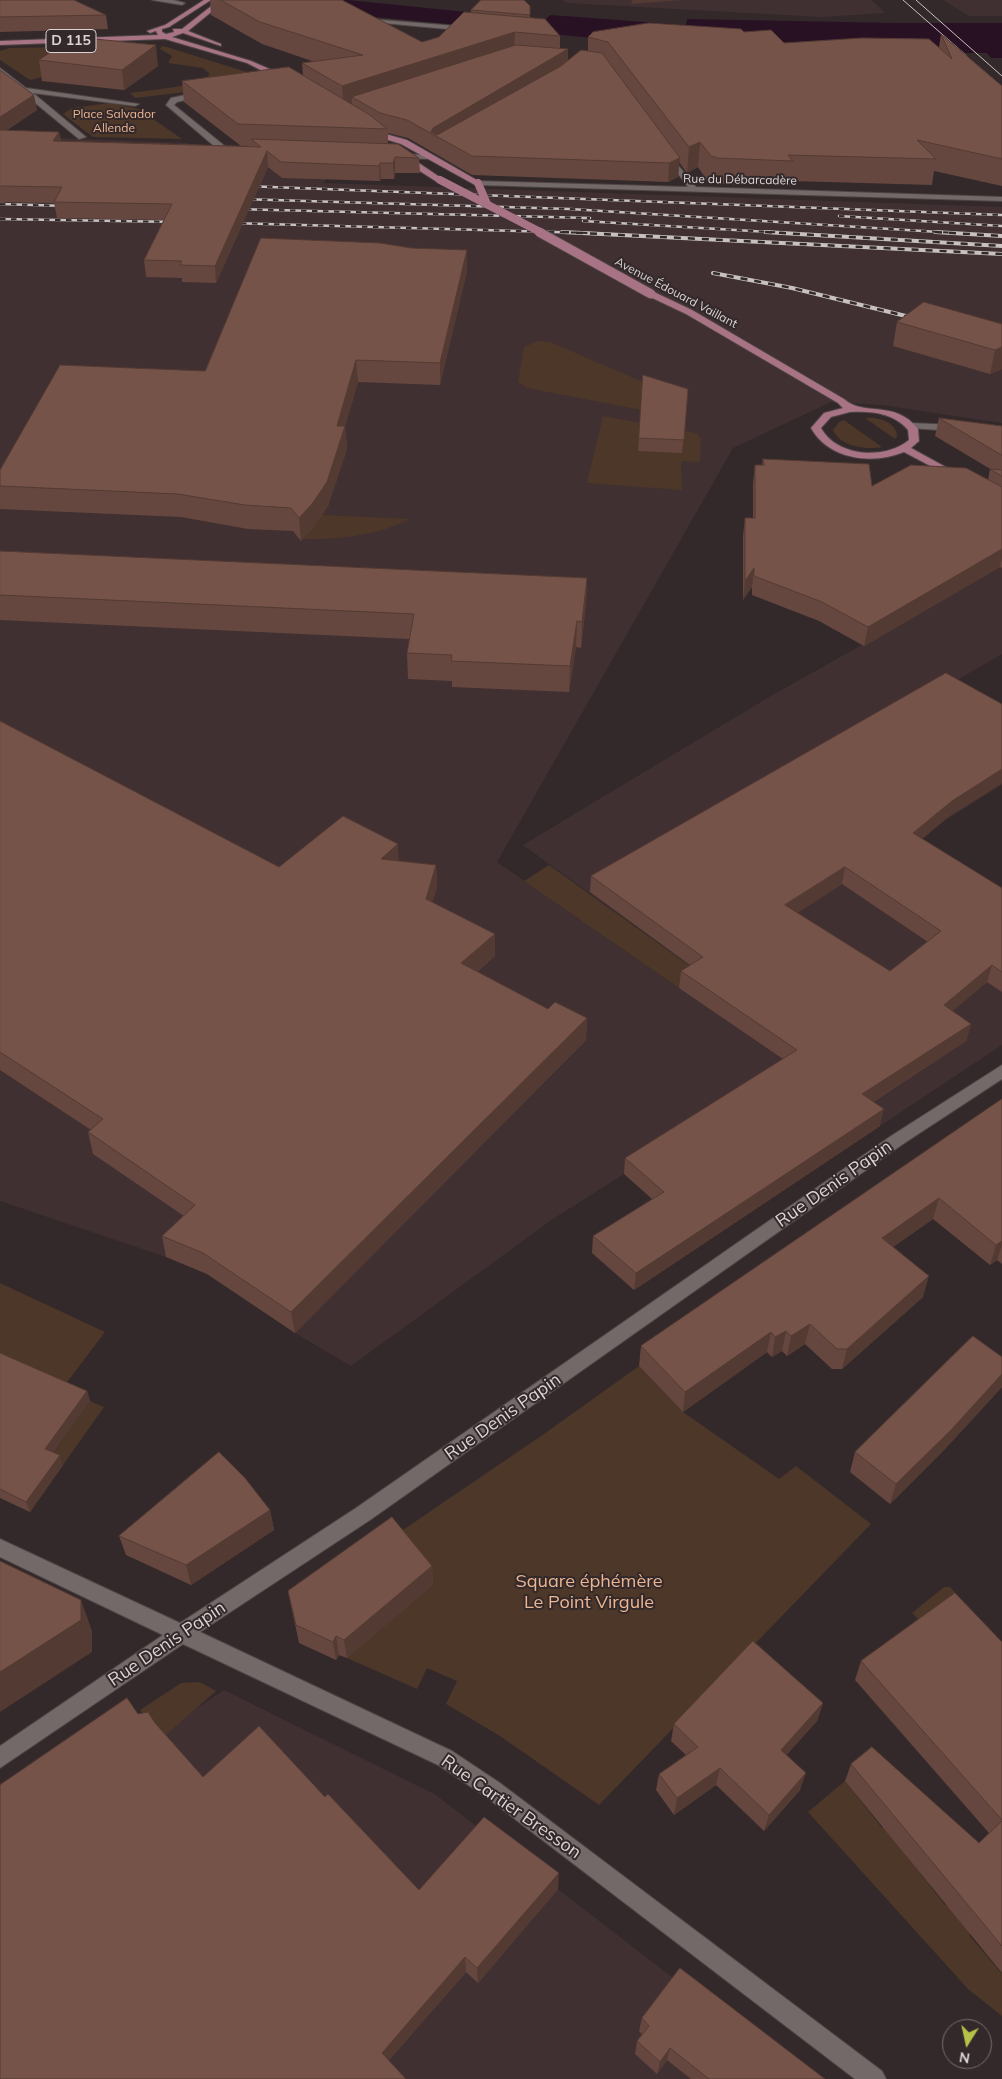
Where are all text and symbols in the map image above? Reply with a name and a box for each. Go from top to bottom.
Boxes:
road number: D 115 [46,29,96,52]
park label: Place Salvador Allende [73,107,155,135]
street label: Rue du Débarcadère [683,172,797,188]
street label: Avenue Édouard Vaillant [612,255,740,331]
street label: Rue Denis Papin [772,1136,896,1232]
street label: Rue Denis Papin [441,1369,565,1465]
park label: Square éphémère Le Point Virgule [516,1571,662,1614]
street label: Rue Denis Papin [104,1597,230,1691]
street label: Rue Cartier Bresson [437,1751,585,1863]
north arrow [942,2019,992,2069]
text: N [958,2048,971,2068]

